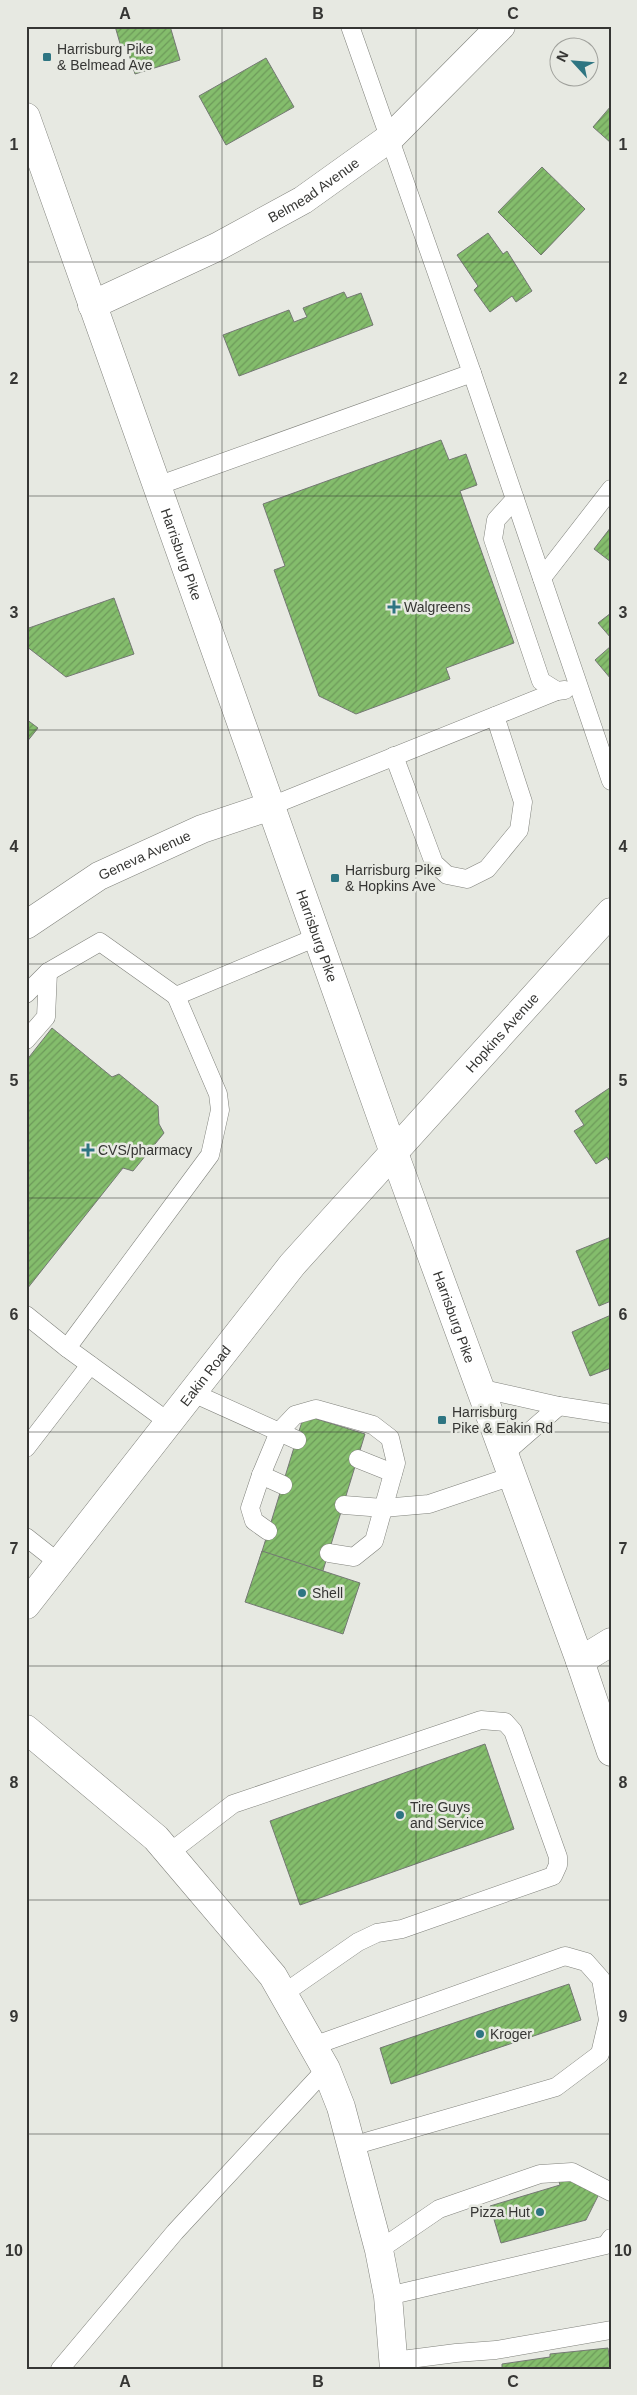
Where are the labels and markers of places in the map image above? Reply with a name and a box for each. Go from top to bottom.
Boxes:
place label: Harrisburg Pike & Belmead Ave [57,41,154,73]
marker: Harrisburg Pike & Belmead Ave [41,51,53,63]
place label: Walgreens [404,599,470,615]
marker: Walgreens [388,601,400,613]
place label: Harrisburg Pike & Hopkins Ave [345,862,442,894]
marker: Harrisburg Pike & Hopkins Ave [329,872,341,884]
place label: CVS/pharmacy [98,1142,192,1158]
marker: CVS/pharmacy [82,1144,94,1156]
place label: Harrisburg Pike & Eakin Rd [452,1404,553,1436]
marker: Harrisburg Pike & Eakin Rd [436,1414,448,1426]
place label: Shell [312,1585,343,1601]
marker: Shell [296,1587,308,1599]
place label: Tire Guys and Service [410,1799,484,1831]
marker: Tire Guys and Service [394,1809,406,1821]
place label: Kroger [490,2026,532,2042]
marker: Kroger [474,2028,486,2040]
place label: Pizza Hut [470,2204,530,2220]
marker: Pizza Hut [534,2206,546,2218]

